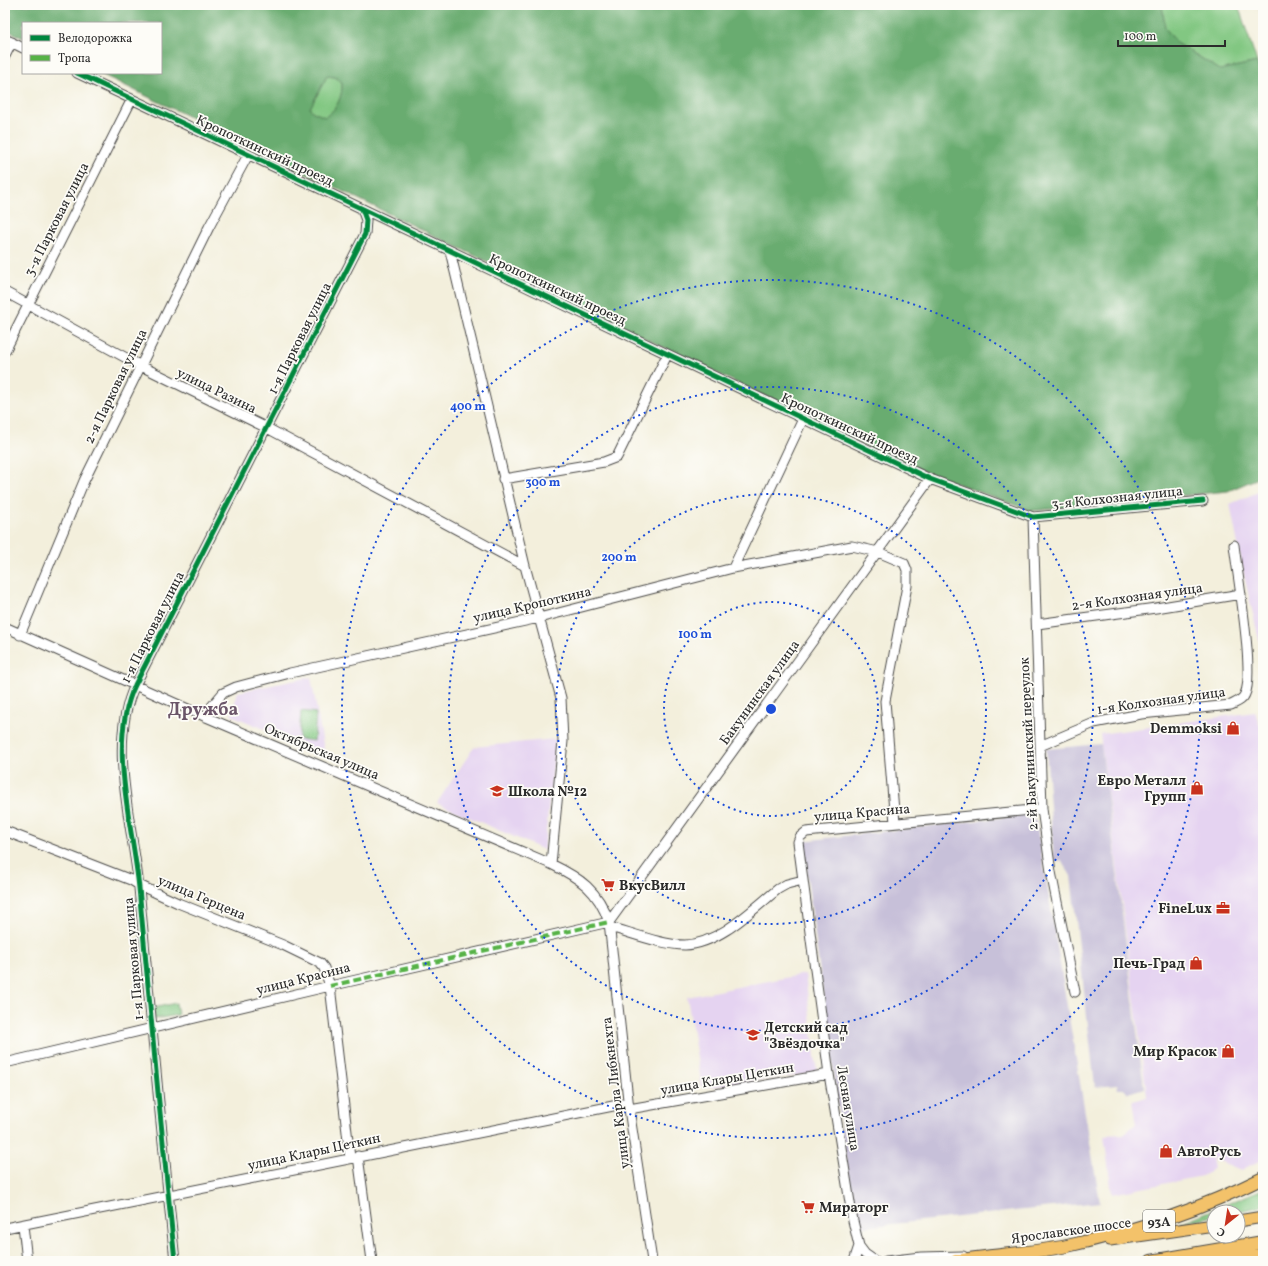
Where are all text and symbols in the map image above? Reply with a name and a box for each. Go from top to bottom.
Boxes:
legend [22,22,162,74]
scale bar [1118,22,1225,48]
text: 100 m [1124,29,1157,45]
text: Велодорожка [58,31,132,47]
text: Тропа [58,51,91,67]
street label: Кропоткинский проезд [192,111,336,192]
street label: 3-я Парковая улица [20,159,94,280]
street label: Кропоткинский проезд [485,250,629,331]
street label: 1-я Парковая улица [264,279,337,398]
street label: 2-я Парковая улица [80,326,152,447]
street label: улица Разина [173,364,260,419]
street label: Кропоткинский проезд [777,389,921,470]
text: 400 m [450,399,486,415]
text: 300 m [526,475,561,491]
street label: 3-я Колхозная улица [1051,482,1184,515]
text: 200 m [601,550,637,566]
street label: 1-я Парковая улица [117,568,190,687]
street label: 2-я Колхозная улица [1070,579,1204,616]
street label: улица Кропоткина [471,583,593,628]
text: 100 m [678,627,712,643]
street label: Бакунинская улица [716,637,805,749]
street label: 2-й Бакунинский переулок [1015,656,1044,831]
street label: 1-я Колхозная улица [1096,683,1227,720]
district label: Дружба [168,698,238,723]
centre of rings [764,702,778,716]
street label: Октябрьская улица [261,719,382,785]
place label: Demmoksi [1150,720,1222,739]
shop icon: Demmoksi [1225,720,1241,736]
place label: Евро Металл Групп [1098,772,1186,807]
shop icon: Евро Металл Групп [1189,780,1205,796]
school or university icon: Школа №12 [489,783,505,799]
place label: Школа №12 [508,783,587,802]
street label: улица Красина [813,800,911,827]
street label: улица Герцена [154,871,248,926]
supermarket icon: ВкусВилл [600,877,616,893]
place label: ВкусВилл [619,877,685,896]
street label: 1-я Парковая улица [120,897,149,1021]
place label: FineLux [1158,900,1212,919]
office icon: FineLux [1215,900,1231,916]
place label: Печь-Град [1113,955,1185,974]
shop icon: Печь-Град [1188,955,1204,971]
street label: улица Красина [254,959,353,1000]
street label: улица Карла Либкнехта [598,1016,635,1170]
place label: Детский сад "Звёздочка" [764,1019,848,1054]
school or university icon: Детский сад "Звёздочка" [745,1027,761,1043]
place label: Мир Красок [1133,1043,1218,1062]
shop icon: Мир Красок [1220,1043,1236,1059]
street label: улица Клары Цеткин [659,1058,796,1101]
street label: Лесная улица [831,1064,864,1152]
street label: улица Клары Цеткин [246,1129,383,1176]
shop icon: АвтоРусь [1158,1143,1174,1159]
place label: АвтоРусь [1177,1143,1241,1162]
supermarket icon: Мираторг [800,1199,816,1215]
place label: Мираторг [819,1199,889,1218]
north arrow [1206,1204,1246,1244]
road number: 93A [1143,1210,1175,1232]
street label: Ярославское шоссе [1010,1214,1133,1249]
text: С [1215,1223,1229,1240]

